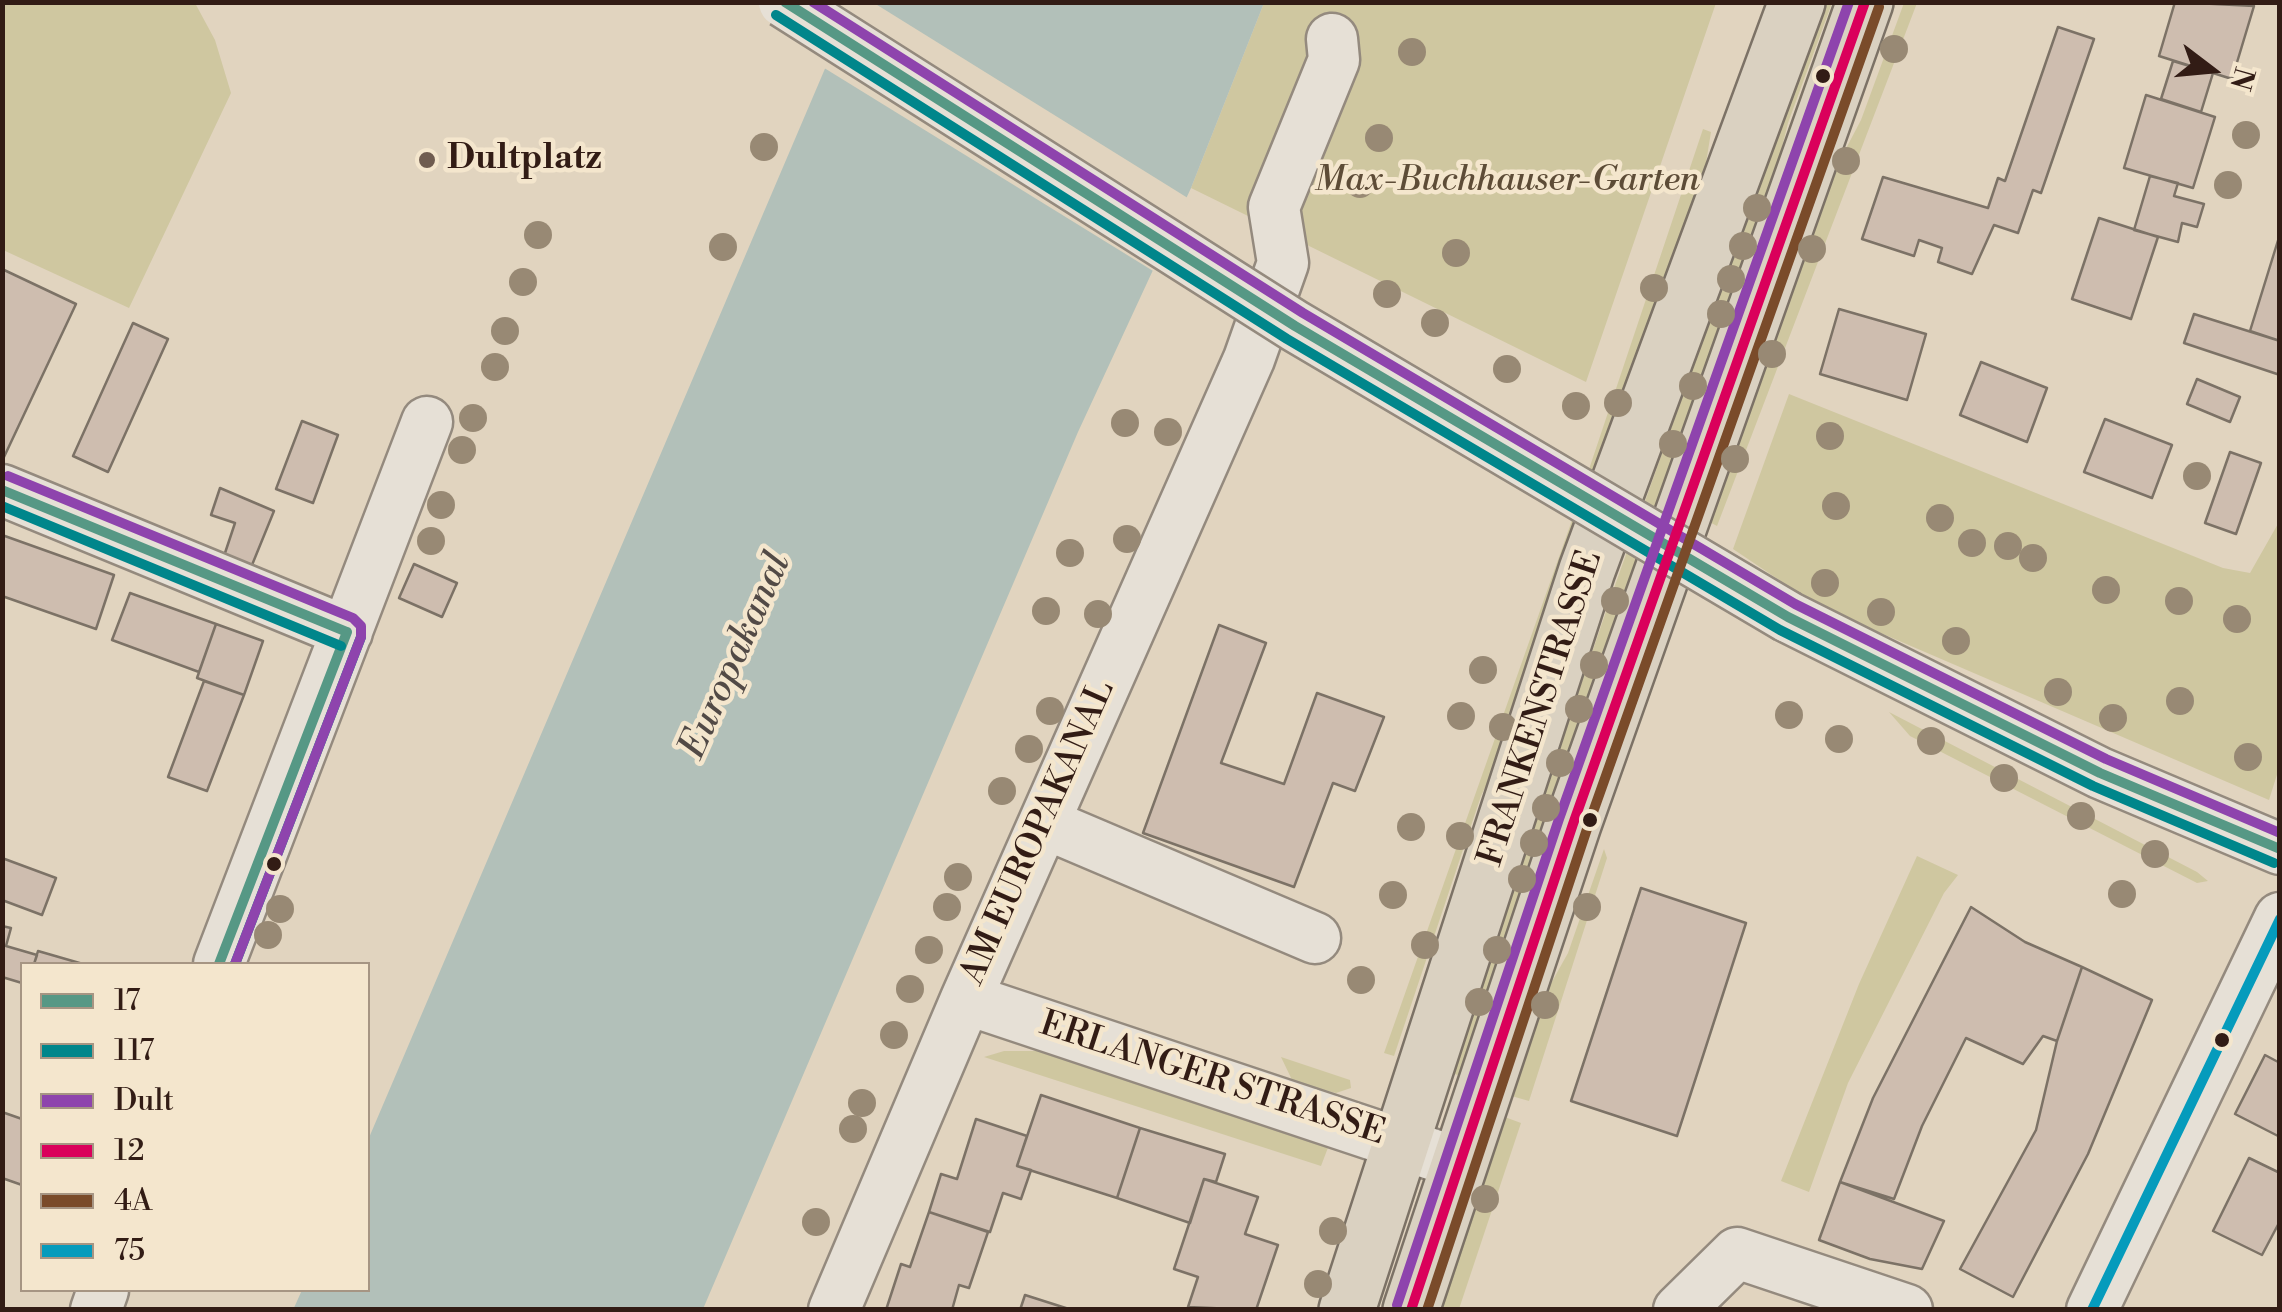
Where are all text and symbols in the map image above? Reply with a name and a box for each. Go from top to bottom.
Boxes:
north arrow [2162,20,2262,120]
text: N [2221,63,2261,94]
unlabelled marker [1813,66,1833,86]
place label: Dultplatz [447,139,602,181]
marker: Dultplatz [416,149,438,171]
park label: Max-Buchhauser-Garten [1314,161,1700,203]
water label: Europakanal [671,546,803,766]
street label: FRANKENSTRASSE [1471,546,1613,872]
street label: AM EUROPAKANAL [953,674,1125,992]
unlabelled marker [1580,810,1600,830]
unlabelled marker [264,854,284,874]
legend [20,962,370,1292]
text: 17 [114,982,141,1020]
street label: ERLANGER STRASSE [1034,1004,1390,1156]
unlabelled marker [2212,1030,2232,1050]
text: 117 [114,1032,154,1070]
text: Dult [114,1082,174,1120]
text: 12 [114,1132,145,1170]
text: 4A [114,1182,152,1220]
text: 75 [114,1232,145,1270]

